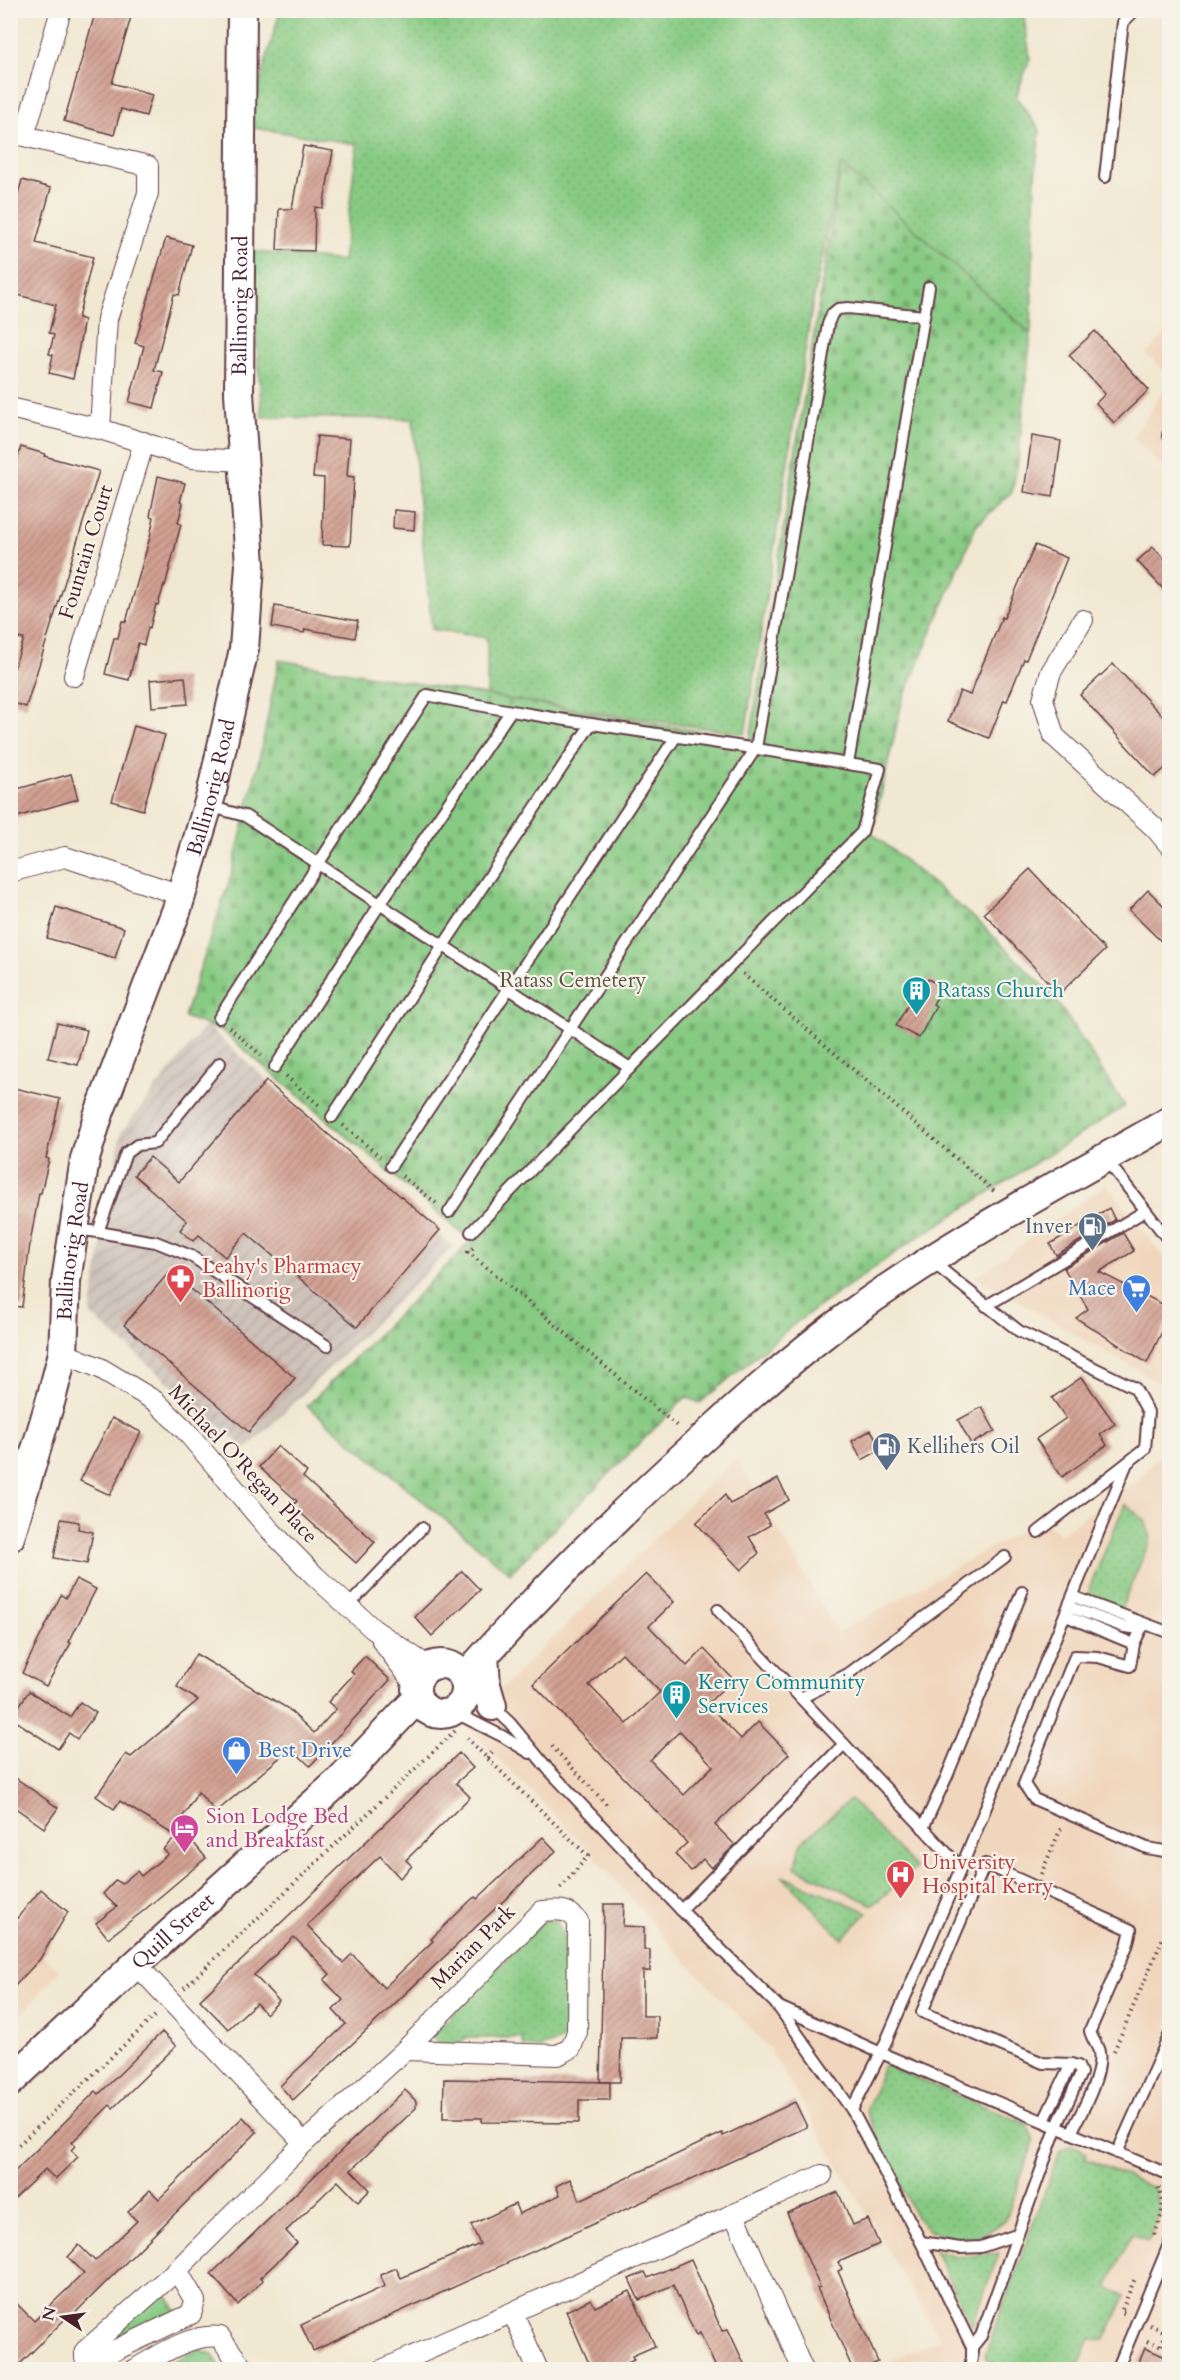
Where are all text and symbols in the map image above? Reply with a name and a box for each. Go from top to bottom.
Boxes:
street label: Ballinorig Road [225,235,255,376]
street label: Fountain Court [52,481,120,623]
street label: Ballinorig Road [179,716,242,859]
park label: Ratass Cemetery [500,966,646,995]
building icon: Ratass Church [900,974,932,1016]
place label: Ratass Church [937,976,1064,1005]
street label: Ballinorig Road [50,1179,96,1321]
fuel station icon: Inver [1077,1210,1109,1252]
place label: Inver [1025,1212,1072,1241]
place label: Leahy's Pharmacy Ballinorig [202,1252,362,1305]
pharmacy icon: Leahy's Pharmacy Ballinorig [165,1262,197,1304]
supermarket icon: Mace [1121,1272,1153,1314]
place label: Mace [1068,1274,1116,1303]
street label: Michael O'Regan Place [162,1378,324,1550]
fuel station icon: Kellihers Oil [870,1430,902,1472]
place label: Kellihers Oil [907,1432,1020,1461]
place label: Kerry Community Services [698,1668,865,1721]
building icon: Kerry Community Services [661,1678,693,1720]
shop icon: Best Drive [221,1734,253,1776]
place label: Best Drive [258,1736,352,1765]
place label: Sion Lodge Bed and Breakfast [206,1802,349,1855]
hotel icon: Sion Lodge Bed and Breakfast [169,1812,201,1854]
place label: University Hospital Kerry [922,1848,1053,1901]
hospital icon: University Hospital Kerry [885,1858,917,1900]
street label: Quill Street [125,1886,221,1976]
street label: Marian Park [424,1898,522,1996]
north arrow [33,2287,93,2347]
text: N [37,2305,62,2323]

